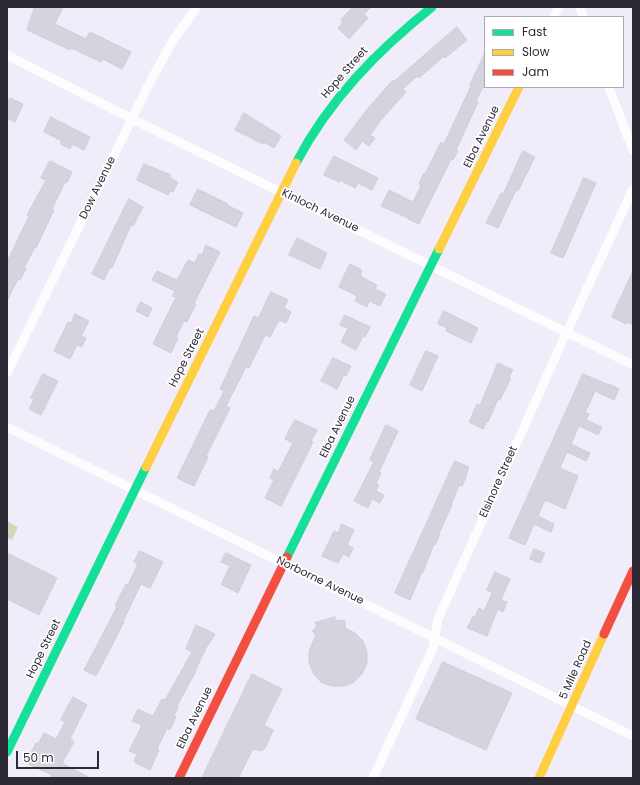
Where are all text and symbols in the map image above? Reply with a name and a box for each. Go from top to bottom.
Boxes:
legend [484,16,624,88]
text: Fast [522,23,547,40]
text: Slow [522,43,550,60]
street label: Hope Street [319,44,371,102]
text: Jam [522,63,549,80]
street label: Elba Avenue [461,104,503,170]
street label: Dow Avenue [77,155,119,221]
street label: Kinloch Avenue [279,187,361,235]
street label: Hope Street [167,326,207,390]
street label: Elba Avenue [317,394,359,460]
street label: Elsinore Street [477,444,521,520]
street label: Norborne Avenue [274,554,366,608]
street label: Hope Street [24,617,64,681]
street label: 5 Mile Road [557,639,595,701]
street label: Elba Avenue [174,685,216,751]
scale bar [18,743,101,769]
text: 50 m [23,749,54,766]

